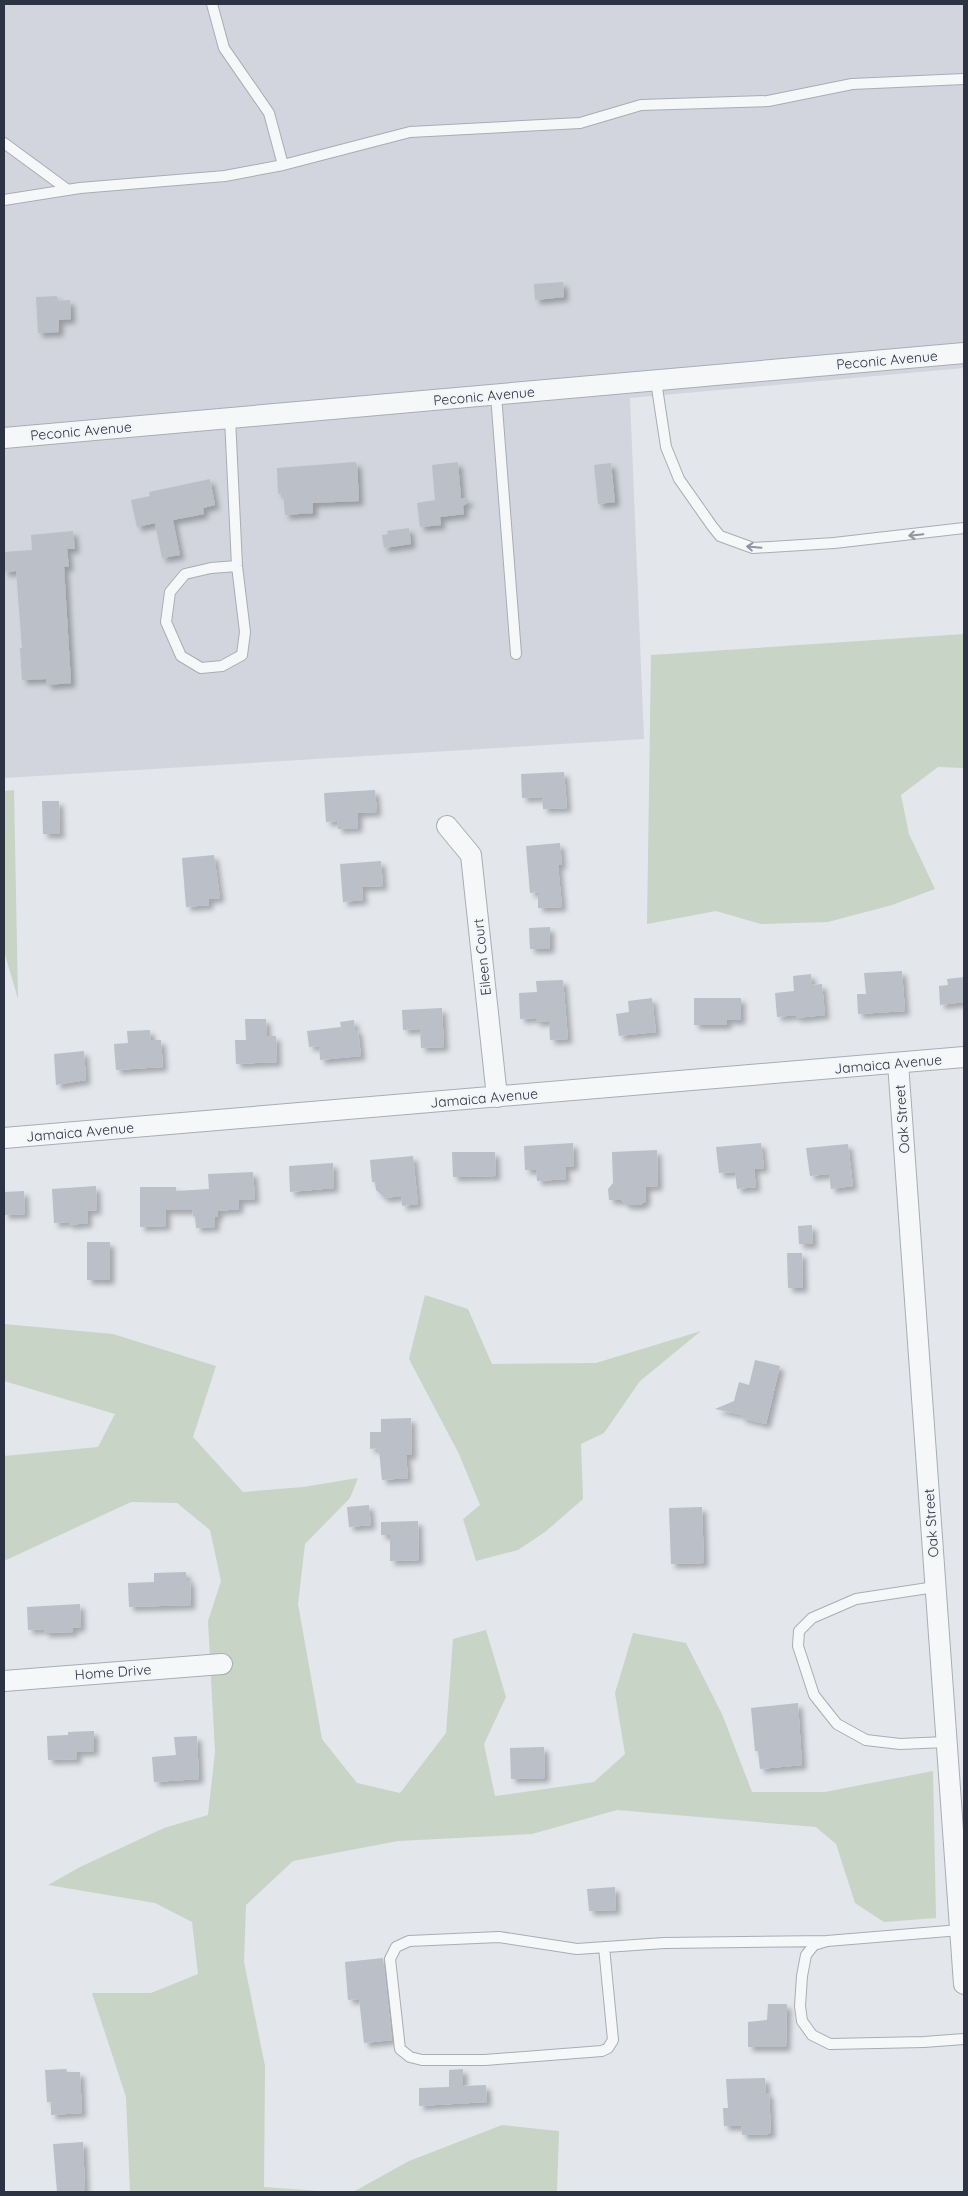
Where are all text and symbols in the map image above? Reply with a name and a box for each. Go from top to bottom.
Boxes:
street label: Peconic Avenue [835,347,939,373]
street label: Peconic Avenue [432,383,536,409]
street label: Peconic Avenue [29,418,133,444]
one-way arrow [908,530,924,540]
one-way arrow [747,542,763,551]
street label: Eileen Court [469,917,495,996]
street label: Jamaica Avenue [833,1050,943,1078]
street label: Jamaica Avenue [429,1084,539,1112]
street label: Oak Street [891,1084,913,1154]
street label: Jamaica Avenue [25,1118,135,1146]
street label: Oak Street [920,1488,942,1558]
street label: Home Drive [74,1660,152,1684]

